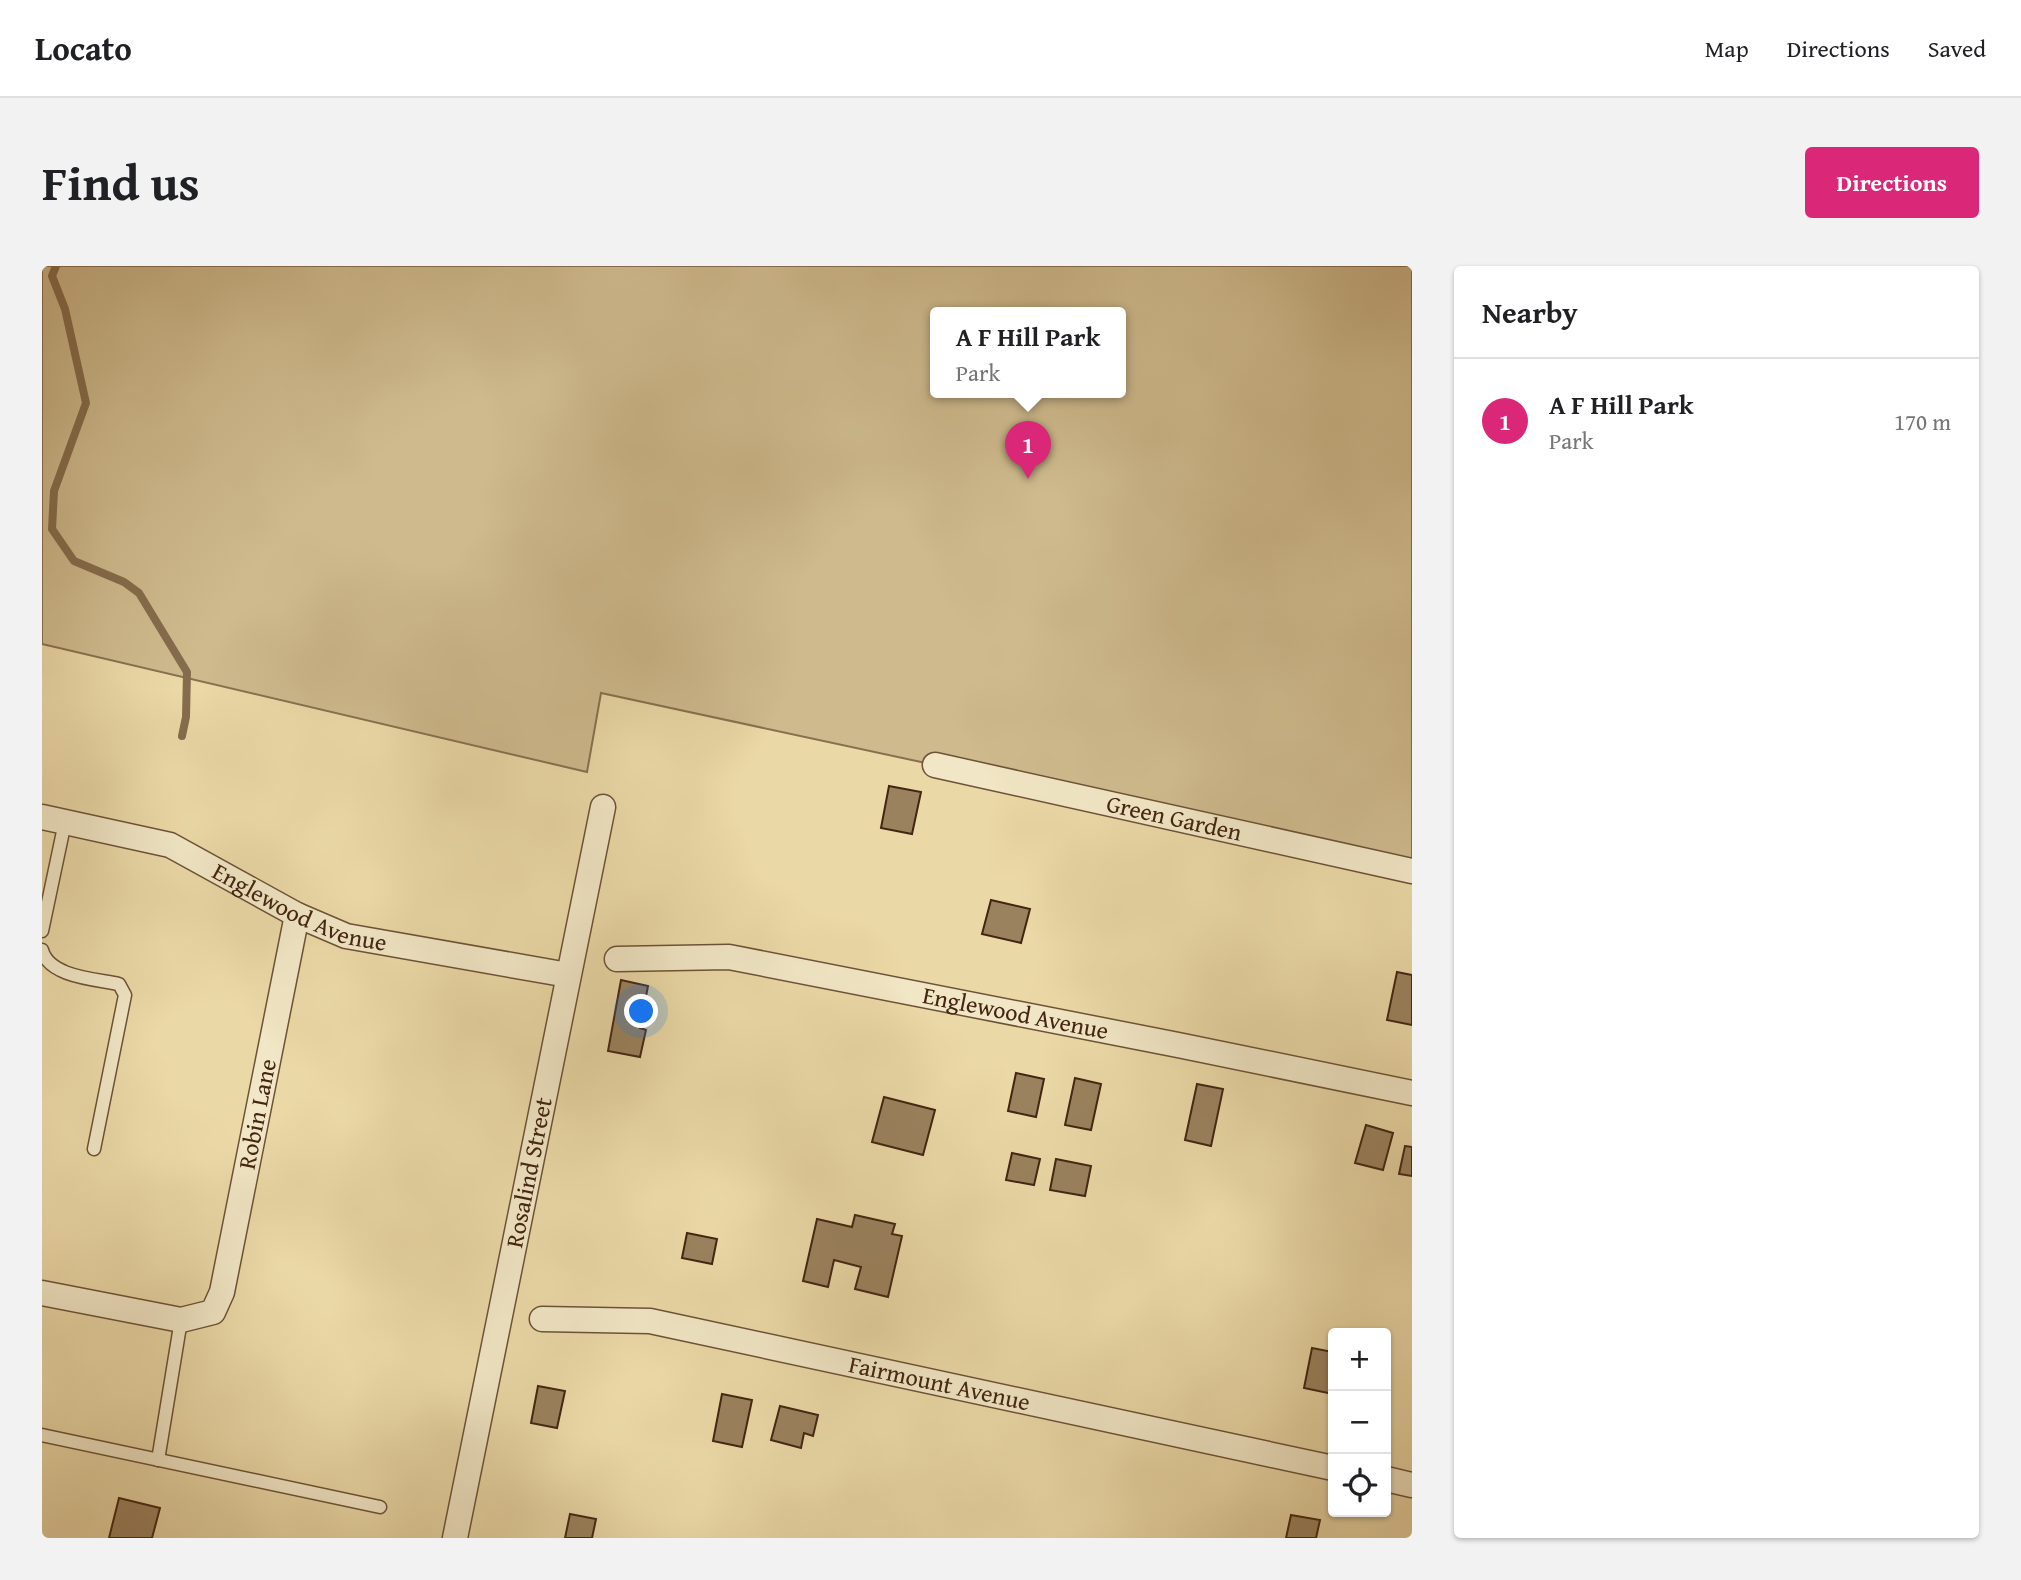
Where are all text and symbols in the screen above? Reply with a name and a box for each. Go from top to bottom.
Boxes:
text: Locato [35,24,132,72]
text: Map [1705,31,1749,66]
text: Directions [1787,31,1890,66]
text: Saved [1928,31,1986,66]
text: Find us [42,146,200,218]
button: Directions [1805,147,1979,218]
text: Nearby [1482,290,1578,334]
popup [930,307,1126,398]
text: A F Hill Park [956,317,1100,356]
text: Park [956,356,1000,389]
text: A F Hill Park [1549,385,1694,424]
text: 1 [1499,405,1511,438]
text: 170 m [1894,405,1951,438]
pin: 1 [1005,421,1051,479]
text: Park [1549,424,1593,457]
street label: Green Garden [1103,786,1246,850]
street label: Englewood Avenue [206,854,389,960]
street label: Englewood Avenue [920,977,1112,1048]
your location [624,994,658,1028]
street label: Robin Lane [229,1056,285,1172]
street label: Rosalind Street [496,1093,561,1251]
map controls [1328,1328,1391,1517]
button: + [1328,1328,1391,1391]
street label: Fairmount Avenue [846,1346,1033,1419]
button: − [1328,1391,1391,1454]
button: locate [1328,1454,1391,1517]

